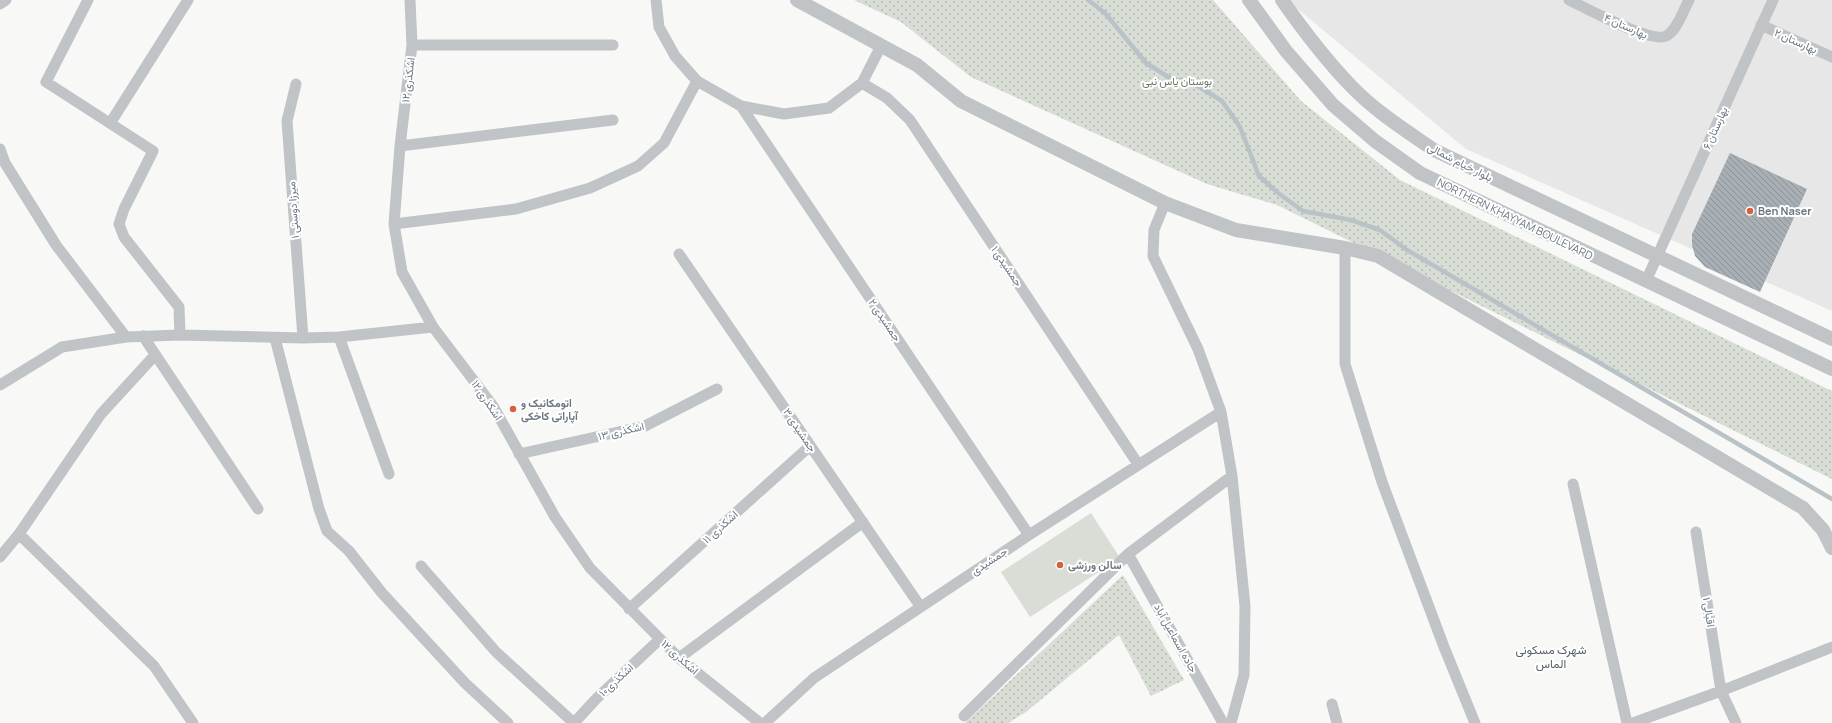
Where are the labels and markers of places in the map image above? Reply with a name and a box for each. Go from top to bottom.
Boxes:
place label: Ben Naser [1758,203,1812,218]
marker: Ben Naser [1745,206,1755,216]
place label: اتومکانیک و آپاراتی کاخکی [521,395,579,424]
marker: اتومکانیک و آپاراتی کاخکی [508,404,518,414]
place label: سالن ورزشی [1068,557,1122,572]
marker: سالن ورزشی [1055,560,1065,570]

